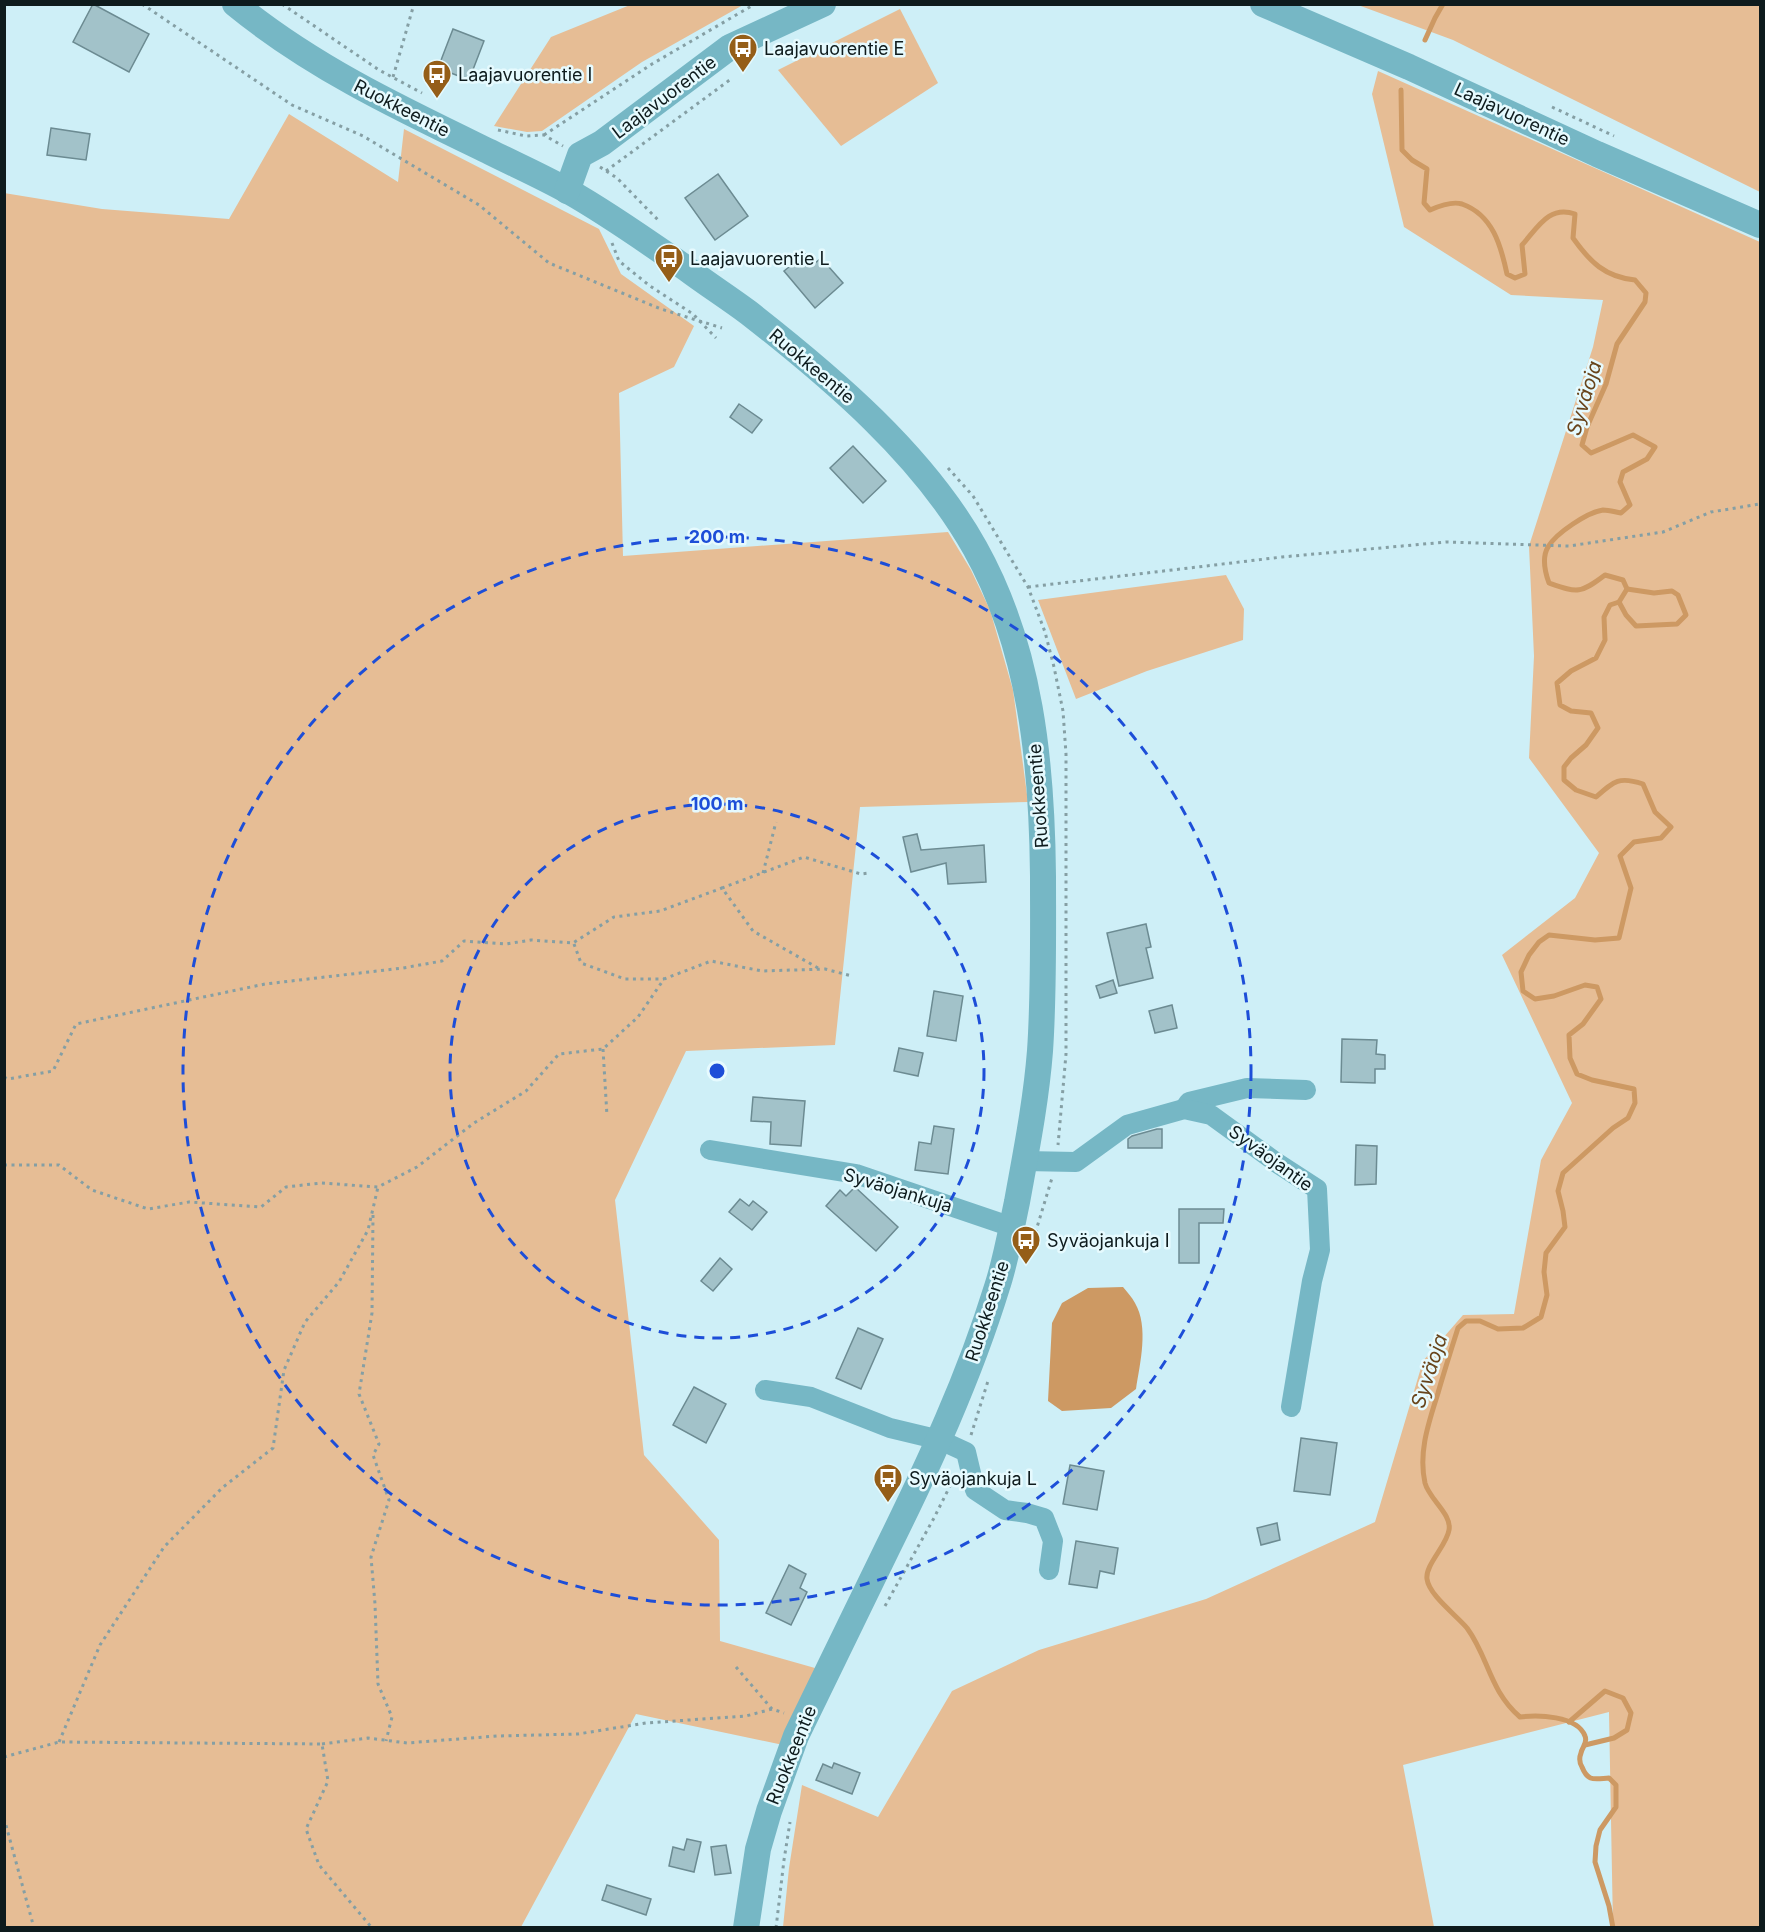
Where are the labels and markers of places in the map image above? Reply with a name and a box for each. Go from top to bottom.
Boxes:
bus stop icon: Laajavuorentie E [727,32,759,74]
place label: Laajavuorentie E [764,38,904,59]
bus stop icon: Laajavuorentie I [421,58,453,100]
place label: Laajavuorentie I [458,64,592,85]
bus stop icon: Laajavuorentie L [653,242,685,284]
place label: Laajavuorentie L [690,248,830,269]
centre of rings [707,1061,727,1081]
bus stop icon: Syväojankuja I [1010,1224,1042,1266]
place label: Syväojankuja I [1047,1230,1170,1251]
bus stop icon: Syväojankuja L [872,1462,904,1504]
place label: Syväojankuja L [909,1468,1037,1489]

